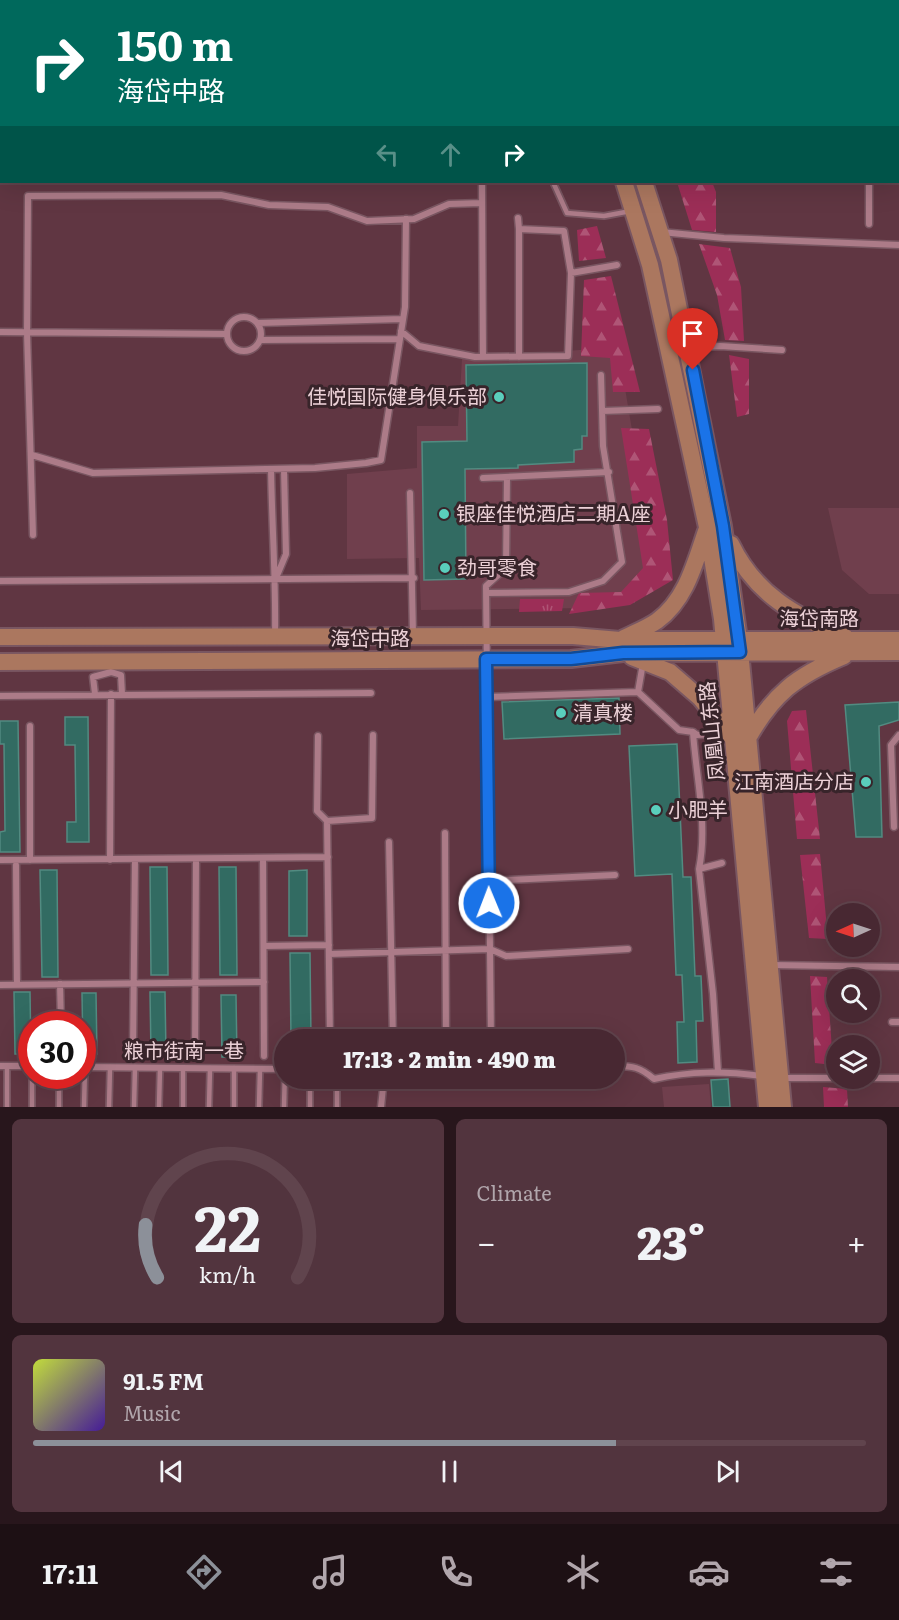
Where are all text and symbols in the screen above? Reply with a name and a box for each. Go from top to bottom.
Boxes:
text: 150 m [117,12,233,74]
icon: right [18,24,96,102]
text: 海岱中路 [117,69,225,109]
icon: left [371,138,404,171]
icon: ahead [434,138,467,171]
icon: right [497,138,530,171]
pin [667,308,718,370]
icon: arrive [676,317,709,350]
place label: 佳悦国际健身俱乐部 [307,380,487,410]
marker: 佳悦国际健身俱乐部 [492,390,506,404]
place label: 银座佳悦酒店二期A座 [456,497,651,527]
marker: 银座佳悦酒店二期A座 [437,507,451,521]
place label: 劲哥零食 [457,551,537,581]
marker: 劲哥零食 [438,561,452,575]
street label: 海岱南路 [779,602,859,632]
street label: 海岱中路 [330,622,410,652]
street label: 凤凰山东路 [690,680,730,783]
place label: 清真楼 [573,696,633,726]
marker: 清真楼 [554,706,568,720]
place label: 江南酒店分店 [734,765,854,795]
marker: 江南酒店分店 [859,775,873,789]
place label: 小肥羊 [668,793,728,823]
marker: 小肥羊 [649,803,663,817]
position arrow [457,871,521,935]
north arrow [826,903,880,957]
map controls [826,903,880,1089]
button: search [826,969,880,1023]
speed limit sign: 30 [18,1011,96,1089]
street label: 粮市街南一巷 [124,1034,244,1064]
button: layers [826,1035,880,1089]
text: 17:13 · 2 min · 490 m [343,1042,556,1075]
text: Climate [477,1177,552,1207]
text: 22 [194,1179,261,1271]
text: 23° [637,1207,705,1274]
text: − [477,1216,496,1265]
text: + [847,1216,866,1265]
text: km/h [199,1258,256,1290]
text: 91.5 FM [123,1364,204,1397]
text: Music [123,1397,180,1427]
icon: previous [155,1455,188,1488]
icon: pause [433,1455,466,1488]
icon: next [711,1455,744,1488]
icon: directions [183,1551,225,1593]
icon: music [309,1551,351,1593]
icon: phone [435,1551,477,1593]
icon: climate [562,1551,604,1593]
icon: car [688,1551,730,1593]
icon: filters [815,1551,857,1593]
text: 17:11 [42,1552,98,1592]

